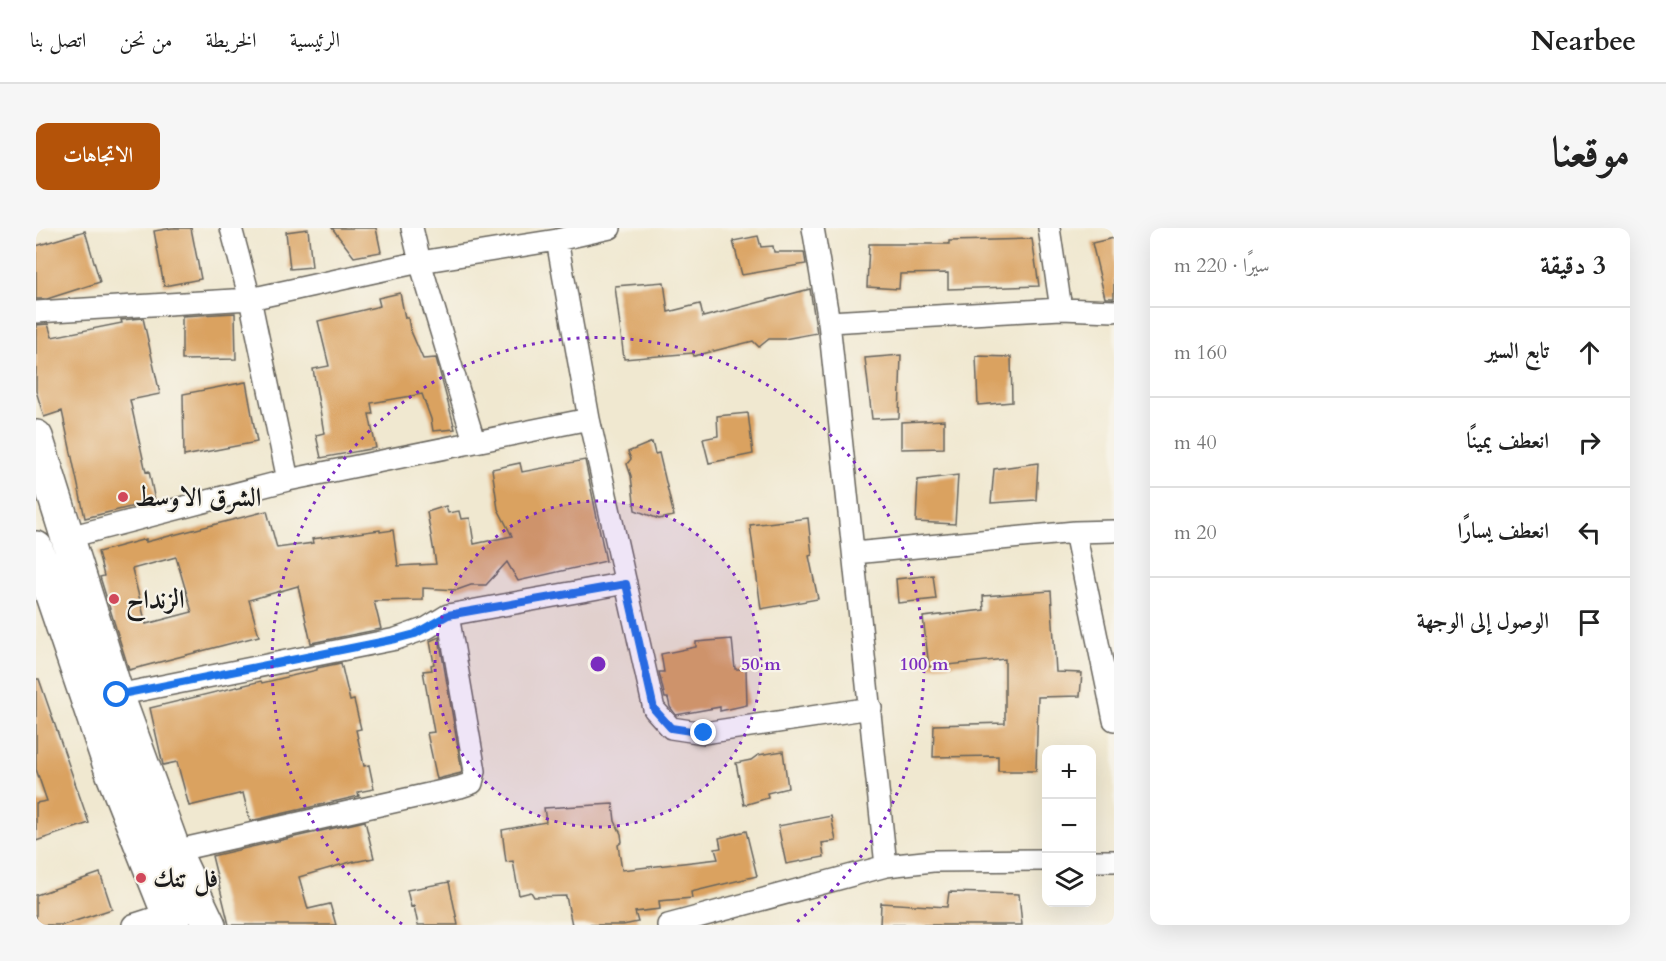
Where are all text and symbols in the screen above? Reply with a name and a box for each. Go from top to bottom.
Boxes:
text: Nearbee [1531,22,1636,60]
text: اتصل بنا [30,26,86,55]
text: من نحن [119,26,173,55]
text: الخريطة [206,26,257,55]
text: الرئيسية [290,26,340,55]
button: الاتجاهات [36,123,160,190]
text: موقعنا [1552,124,1630,181]
text: 3 دقيقة [1540,248,1606,283]
text: سيرًا · 220 m [1174,252,1270,279]
text: تابع السير [1486,336,1549,366]
icon: ahead [1573,336,1606,369]
text: 160 m [1174,339,1227,366]
text: انعطف يمينًا [1466,426,1549,456]
icon: right [1573,426,1606,459]
text: 40 m [1174,429,1217,456]
place label: الشرق الاوسط [135,480,261,515]
marker: الشرق الاوسط [116,490,130,504]
text: انعطف يسارًا [1458,516,1549,546]
icon: left [1573,516,1606,549]
text: 20 m [1174,519,1217,546]
place label: الزنداح [126,582,185,622]
marker: الزنداح [107,592,121,606]
text: الوصول إلى الوجهة [1417,606,1549,636]
icon: arrive [1573,606,1606,639]
text: 50 m [741,652,781,677]
text: 100 m [899,652,949,677]
centre of rings [588,654,608,674]
route start [103,681,129,707]
route end [690,719,716,745]
map controls [1042,745,1096,907]
button: + [1042,745,1096,799]
button: − [1042,799,1096,853]
button: layers [1042,853,1096,907]
place label: فل تنك [153,861,218,897]
marker: فل تنك [134,871,148,885]

